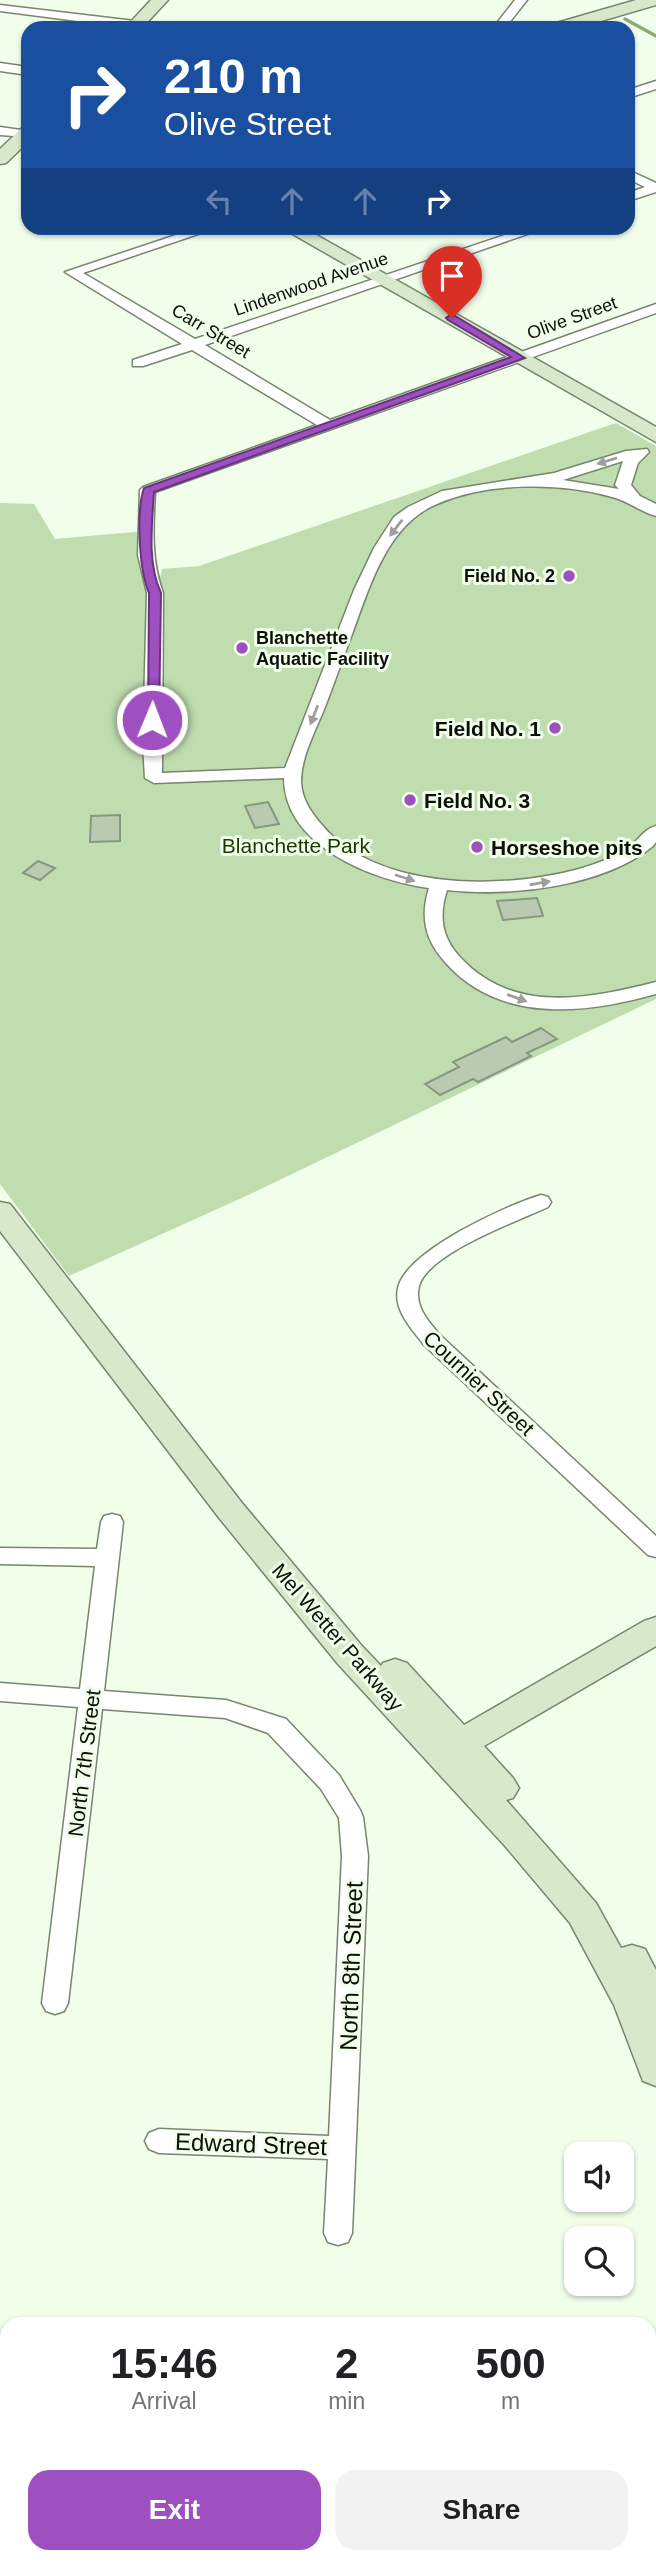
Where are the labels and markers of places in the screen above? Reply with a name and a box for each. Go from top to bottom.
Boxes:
pin [422,246,482,318]
place label: Field No. 2 [464,566,555,586]
marker: Field No. 2 [561,568,577,584]
place label: Blanchette Aquatic Facility [256,628,389,669]
marker: Blanchette Aquatic Facility [234,640,250,656]
place label: Field No. 1 [435,717,541,740]
marker: Field No. 1 [547,720,563,736]
place label: Field No. 3 [424,789,530,812]
marker: Field No. 3 [402,792,418,808]
place label: Horseshoe pits [491,836,643,859]
marker: Horseshoe pits [469,839,485,855]

